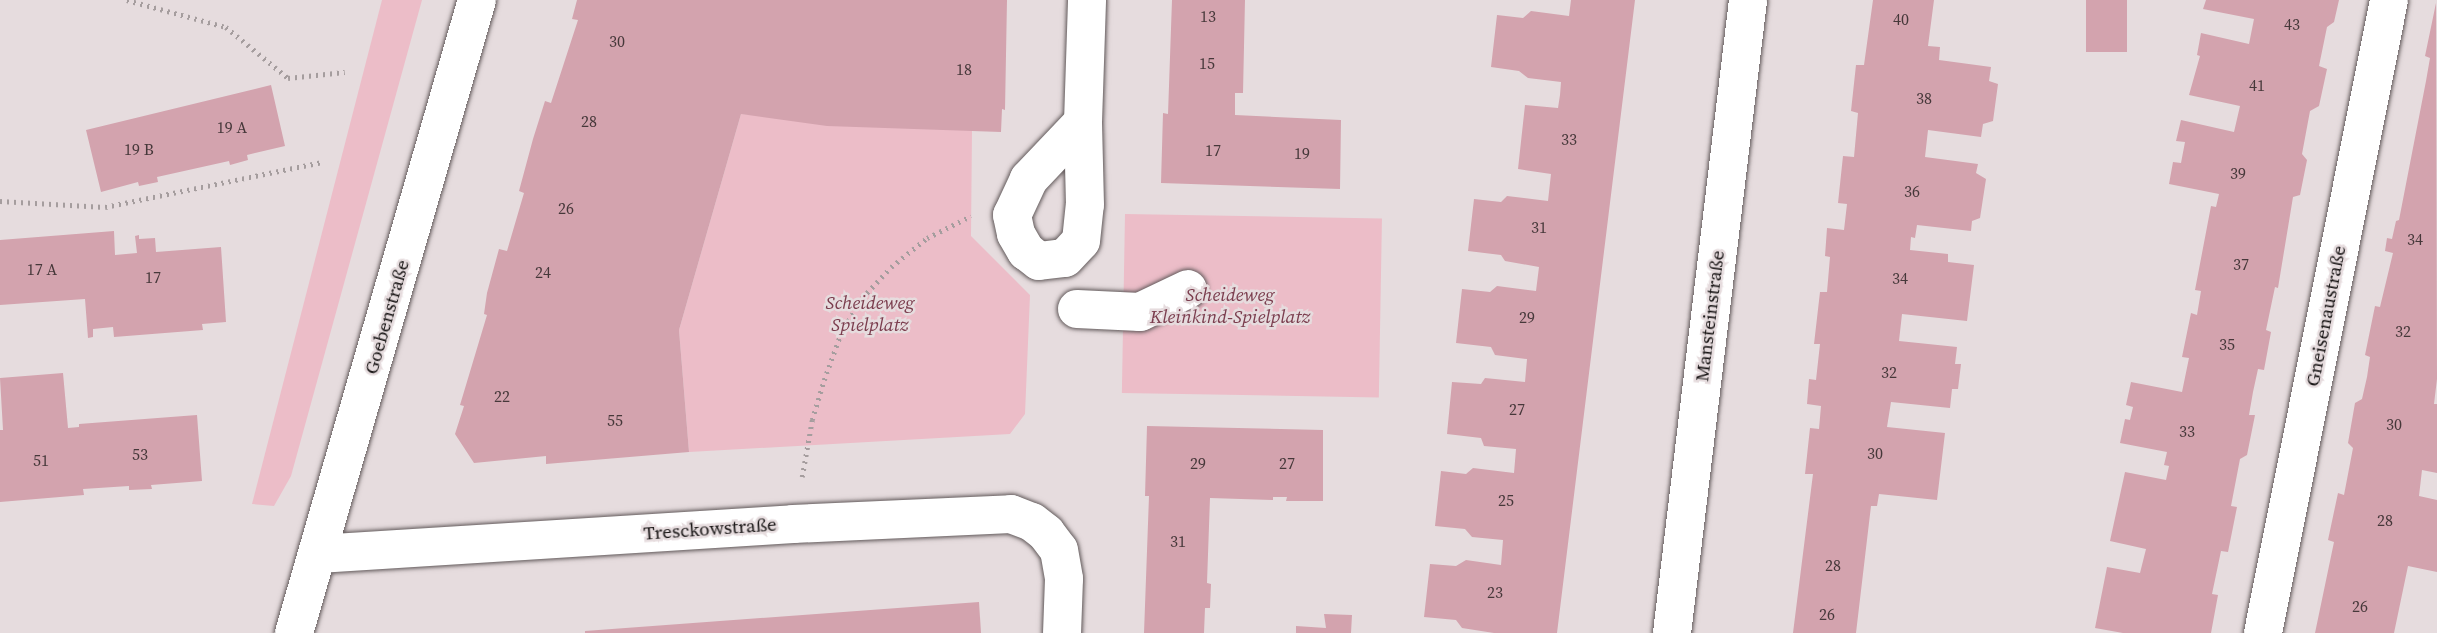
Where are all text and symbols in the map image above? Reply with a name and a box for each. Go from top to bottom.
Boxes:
house number: 13 [1200,6,1216,26]
house number: 40 [1893,9,1909,29]
house number: 43 [2284,14,2300,34]
house number: 30 [609,31,625,51]
house number: 15 [1199,53,1215,73]
house number: 18 [956,59,972,79]
house number: 41 [2249,75,2265,95]
house number: 38 [1916,88,1932,108]
house number: 28 [581,111,597,131]
house number: 19 A [217,117,247,137]
house number: 33 [1561,129,1577,149]
house number: 19 B [124,139,154,159]
house number: 17 [1205,140,1221,160]
house number: 19 [1294,143,1310,163]
house number: 39 [2230,163,2246,183]
house number: 36 [1904,181,1920,201]
house number: 26 [558,198,574,218]
house number: 31 [1531,217,1547,237]
house number: 34 [2407,229,2423,249]
street label: Gneisenaustraße [2301,244,2351,388]
street label: Mansteinstraße [1691,249,1729,383]
house number: 37 [2233,254,2249,274]
street label: Goebenstraße [360,257,414,377]
house number: 17 A [27,259,57,279]
house number: 24 [535,262,551,282]
house number: 17 [145,267,161,287]
house number: 34 [1892,268,1908,288]
park label: Scheideweg Kleinkind-Spielplatz [1150,284,1310,328]
park label: Scheideweg Spielplatz [826,292,914,336]
house number: 29 [1519,307,1535,327]
house number: 32 [2395,321,2411,341]
house number: 35 [2219,334,2235,354]
house number: 32 [1881,362,1897,382]
house number: 22 [494,386,510,406]
house number: 27 [1509,399,1525,419]
house number: 55 [607,410,623,430]
house number: 30 [2386,414,2402,434]
house number: 33 [2179,421,2195,441]
house number: 30 [1867,443,1883,463]
house number: 53 [132,444,148,464]
house number: 51 [33,450,49,470]
house number: 29 [1190,453,1206,473]
house number: 27 [1279,453,1295,473]
house number: 25 [1498,490,1514,510]
house number: 28 [2377,510,2393,530]
street label: Tresckowstraße [643,513,777,545]
house number: 31 [1170,531,1186,551]
house number: 28 [1825,555,1841,575]
house number: 23 [1487,582,1503,602]
house number: 26 [2352,596,2368,616]
house number: 26 [1819,604,1835,624]

